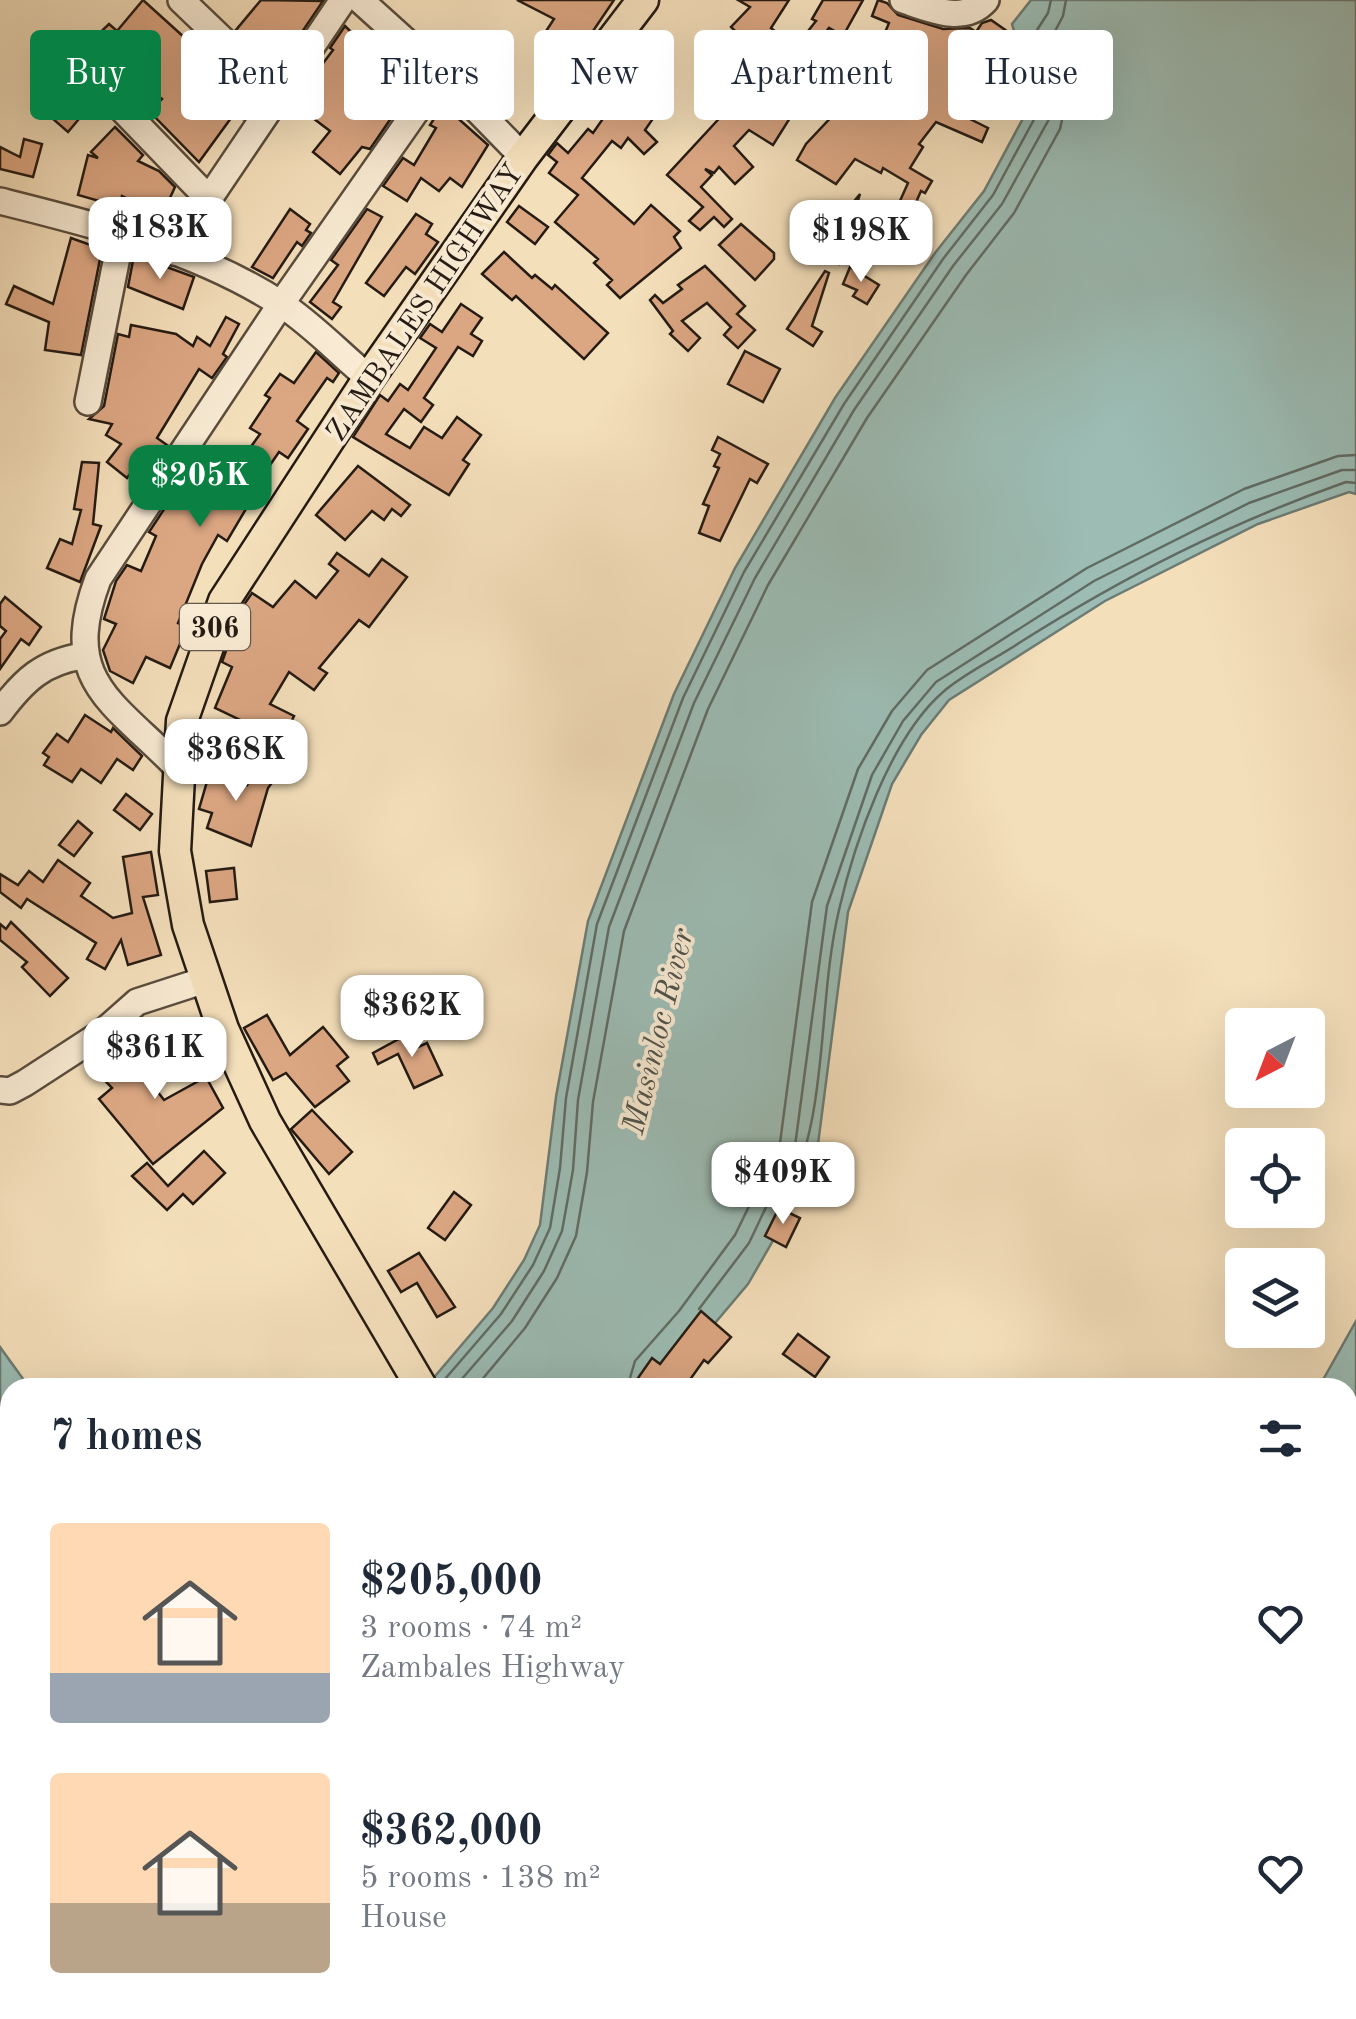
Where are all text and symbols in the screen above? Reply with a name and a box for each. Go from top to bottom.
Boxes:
chip: Buy [30,30,161,120]
chip: Rent [181,30,324,120]
chip: Filters [344,30,514,120]
chip: New [534,30,674,120]
chip: Apartment [694,30,928,120]
chip: House [948,30,1113,120]
street label: ZAMBALES HIGHWAY [322,159,530,447]
pin: $183K [90,197,230,282]
pin: $198K [791,200,931,285]
text: $183K [111,213,209,245]
text: $198K [812,216,910,248]
pin: $205K [130,445,270,530]
text: $205K [151,461,249,493]
road number: 306 [180,604,250,650]
pin: $368K [166,719,306,804]
text: $368K [187,735,285,767]
water label: Masinloc River [619,925,701,1139]
pin: $362K [342,975,482,1060]
text: $362K [363,991,461,1023]
north arrow [1225,1008,1325,1108]
map controls [1225,1008,1325,1348]
pin: $361K [85,1017,225,1102]
text: $361K [106,1033,204,1065]
button: locate [1225,1128,1325,1228]
pin: $409K [713,1142,853,1227]
text: $409K [734,1158,832,1190]
button: layers [1225,1248,1325,1348]
icon: filters [1253,1411,1308,1466]
text: 7 homes [50,1417,202,1459]
text: $205,000 [360,1562,542,1604]
icon: home [130,1563,250,1683]
icon: heart [1253,1596,1308,1651]
text: 3 rooms · 74 m² [360,1613,582,1645]
text: Zambales Highway [360,1653,625,1685]
text: $362,000 [360,1812,542,1854]
icon: home [130,1813,250,1933]
icon: heart [1253,1846,1308,1901]
text: 5 rooms · 138 m² [360,1863,601,1895]
text: House [360,1903,447,1935]

